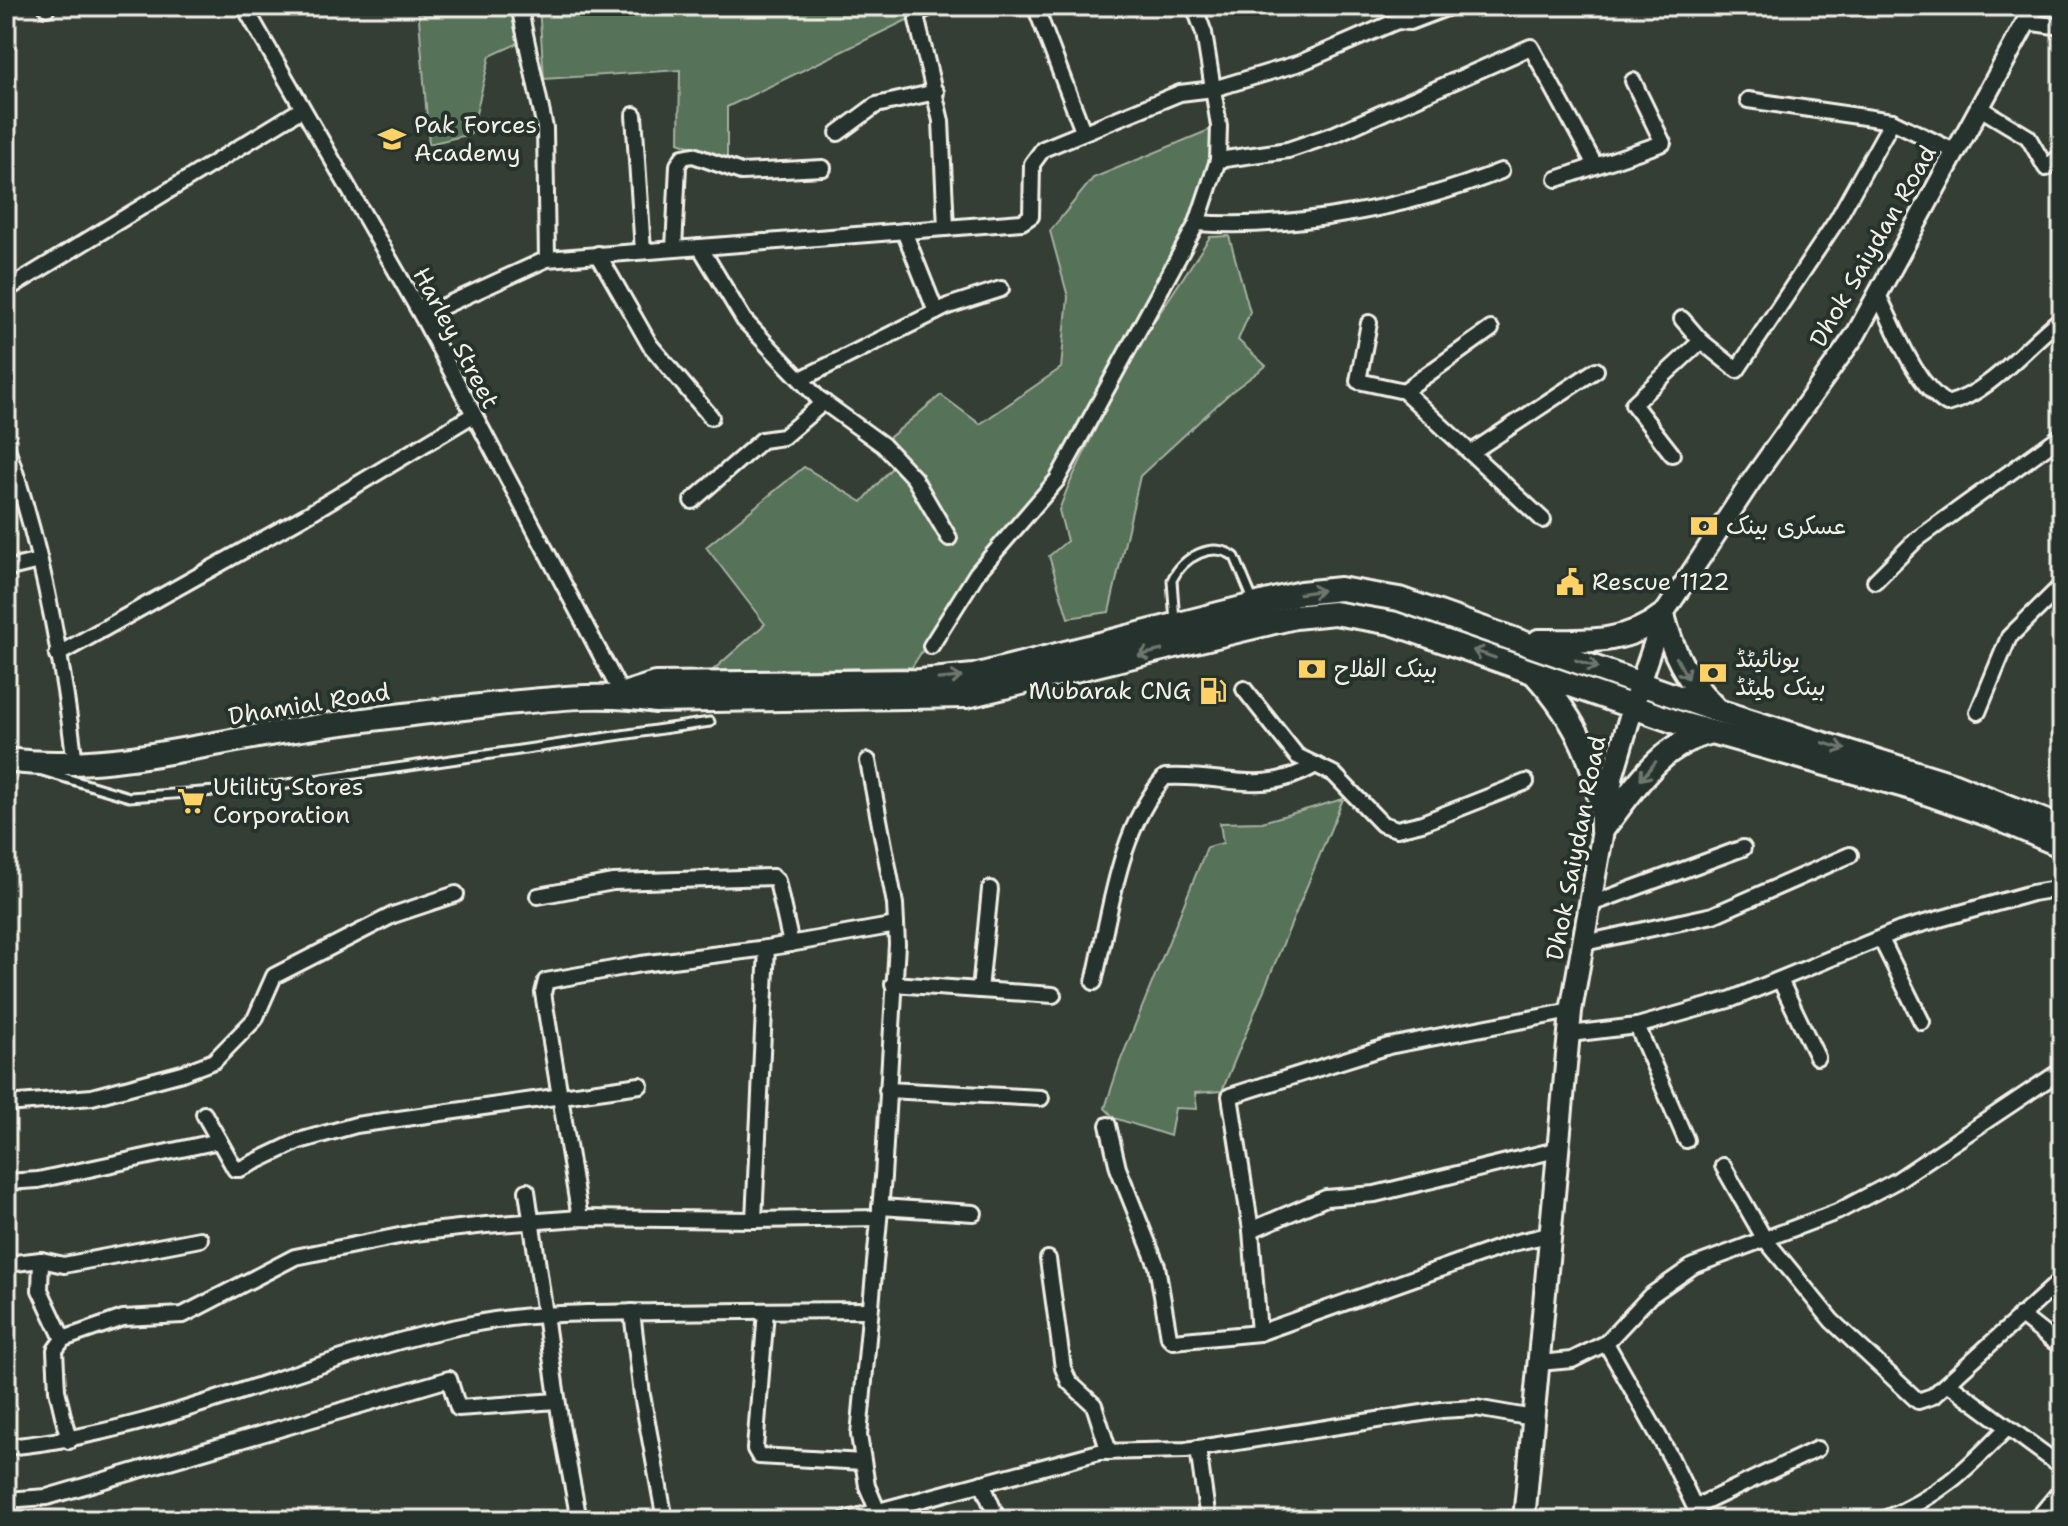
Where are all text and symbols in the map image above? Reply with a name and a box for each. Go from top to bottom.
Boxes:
place label: Pak Forces Academy [414,109,537,169]
school or university icon: Pak Forces Academy [377,124,407,154]
street label: Dhok Saiydan Road [1802,139,1944,353]
street label: Harley Street [405,262,507,414]
place label: عسکری بینک [1726,510,1846,542]
bank icon: عسکری بینک [1689,511,1719,541]
place label: Rescue 1122 [1592,566,1730,598]
public building icon: Rescue 1122 [1555,567,1585,597]
one-way arrow [1298,584,1323,599]
place label: یونائیٹڈ بینک لمیٹڈ [1735,643,1826,703]
one-way arrow [1138,646,1164,661]
one-way arrow [1471,646,1496,661]
place label: بینک الفلاح [1334,653,1437,685]
bank icon: بینک الفلاح [1297,654,1327,684]
one-way arrow [1675,656,1690,680]
one-way arrow [1575,658,1599,672]
bank icon: یونائیٹڈ بینک لمیٹڈ [1698,658,1728,688]
one-way arrow [936,671,963,686]
street label: Dhamial Road [226,675,392,733]
place label: Mubarak CNG [1028,675,1191,707]
fuel station icon: Mubarak CNG [1198,676,1228,706]
street label: Dhok Saiydan Road [1539,733,1613,963]
one-way arrow [1821,740,1846,755]
one-way arrow [1639,760,1657,780]
place label: Utility Stores Corporation [213,771,364,831]
supermarket icon: Utility Stores Corporation [176,786,206,816]

